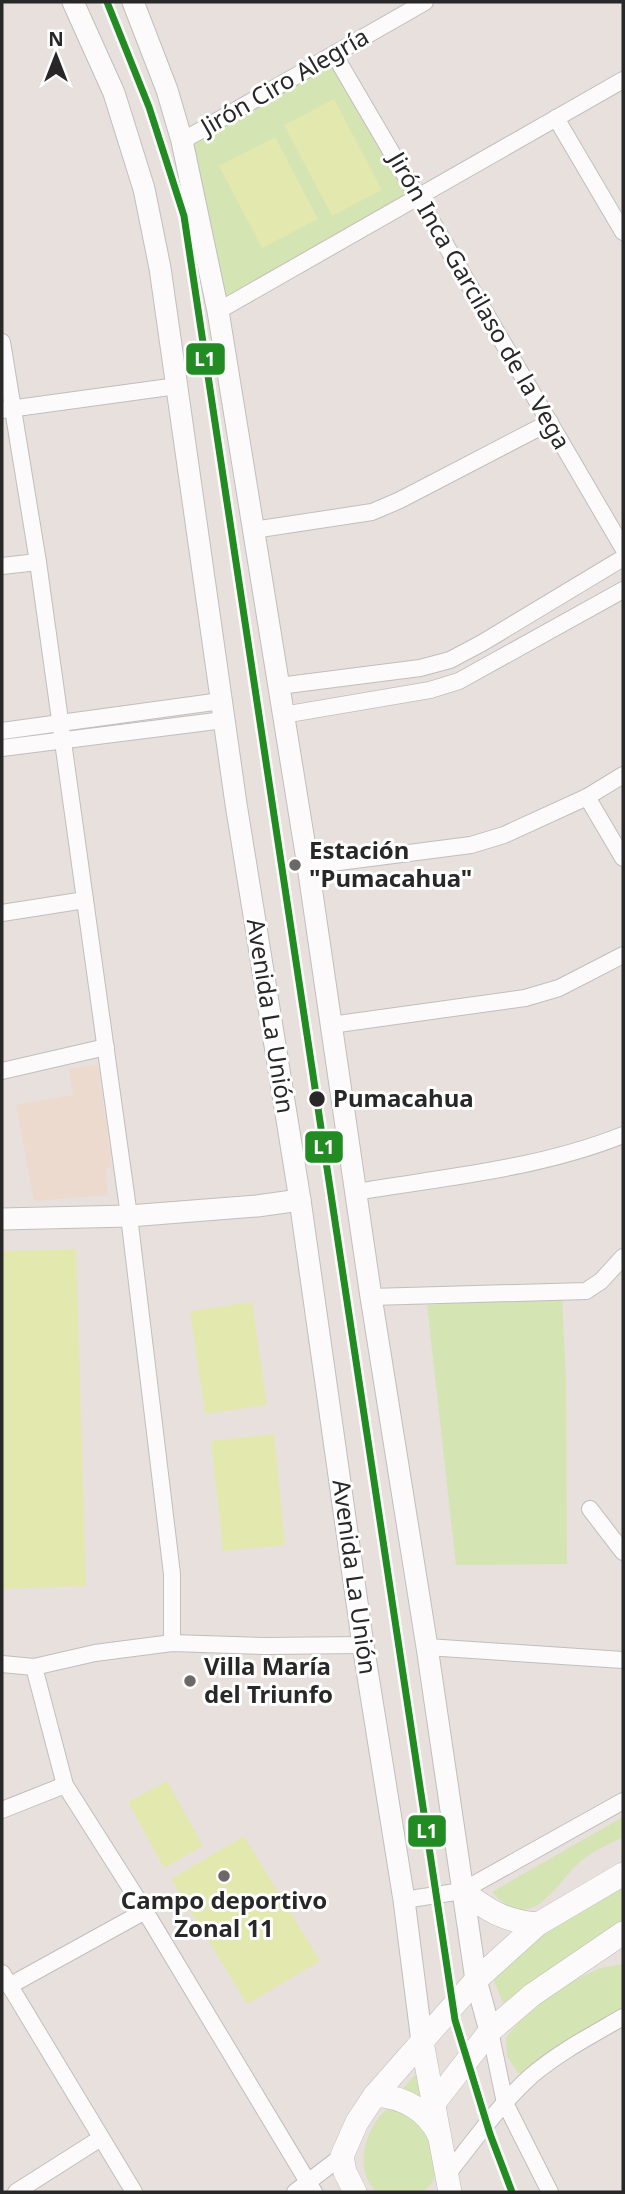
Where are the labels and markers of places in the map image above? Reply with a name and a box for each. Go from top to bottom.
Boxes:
place label: Estación "Pumacahua" [309,833,472,894]
marker: Estación "Pumacahua" [287,857,303,873]
place label: Pumacahua [333,1081,474,1114]
marker: Pumacahua [307,1089,327,1109]
place label: Villa María del Triunfo [204,1649,333,1710]
marker: Villa María del Triunfo [182,1673,198,1689]
marker: Campo deportivo Zonal 11 [216,1868,232,1884]
place label: Campo deportivo Zonal 11 [121,1883,327,1944]

